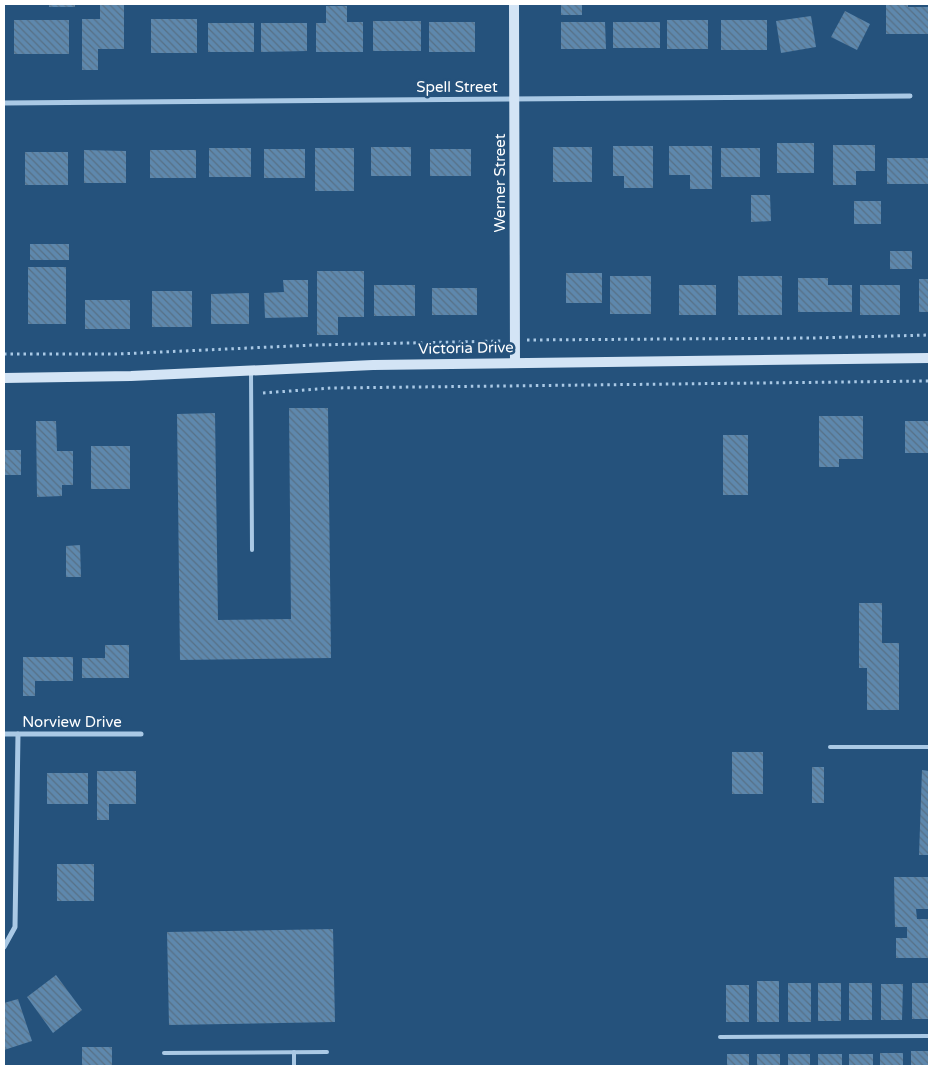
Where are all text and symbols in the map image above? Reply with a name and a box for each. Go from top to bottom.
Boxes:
street label: Spell Street [416,78,498,96]
street label: Werner Street [491,133,509,232]
street label: Victoria Drive [418,338,514,358]
street label: Norview Drive [22,713,122,731]

